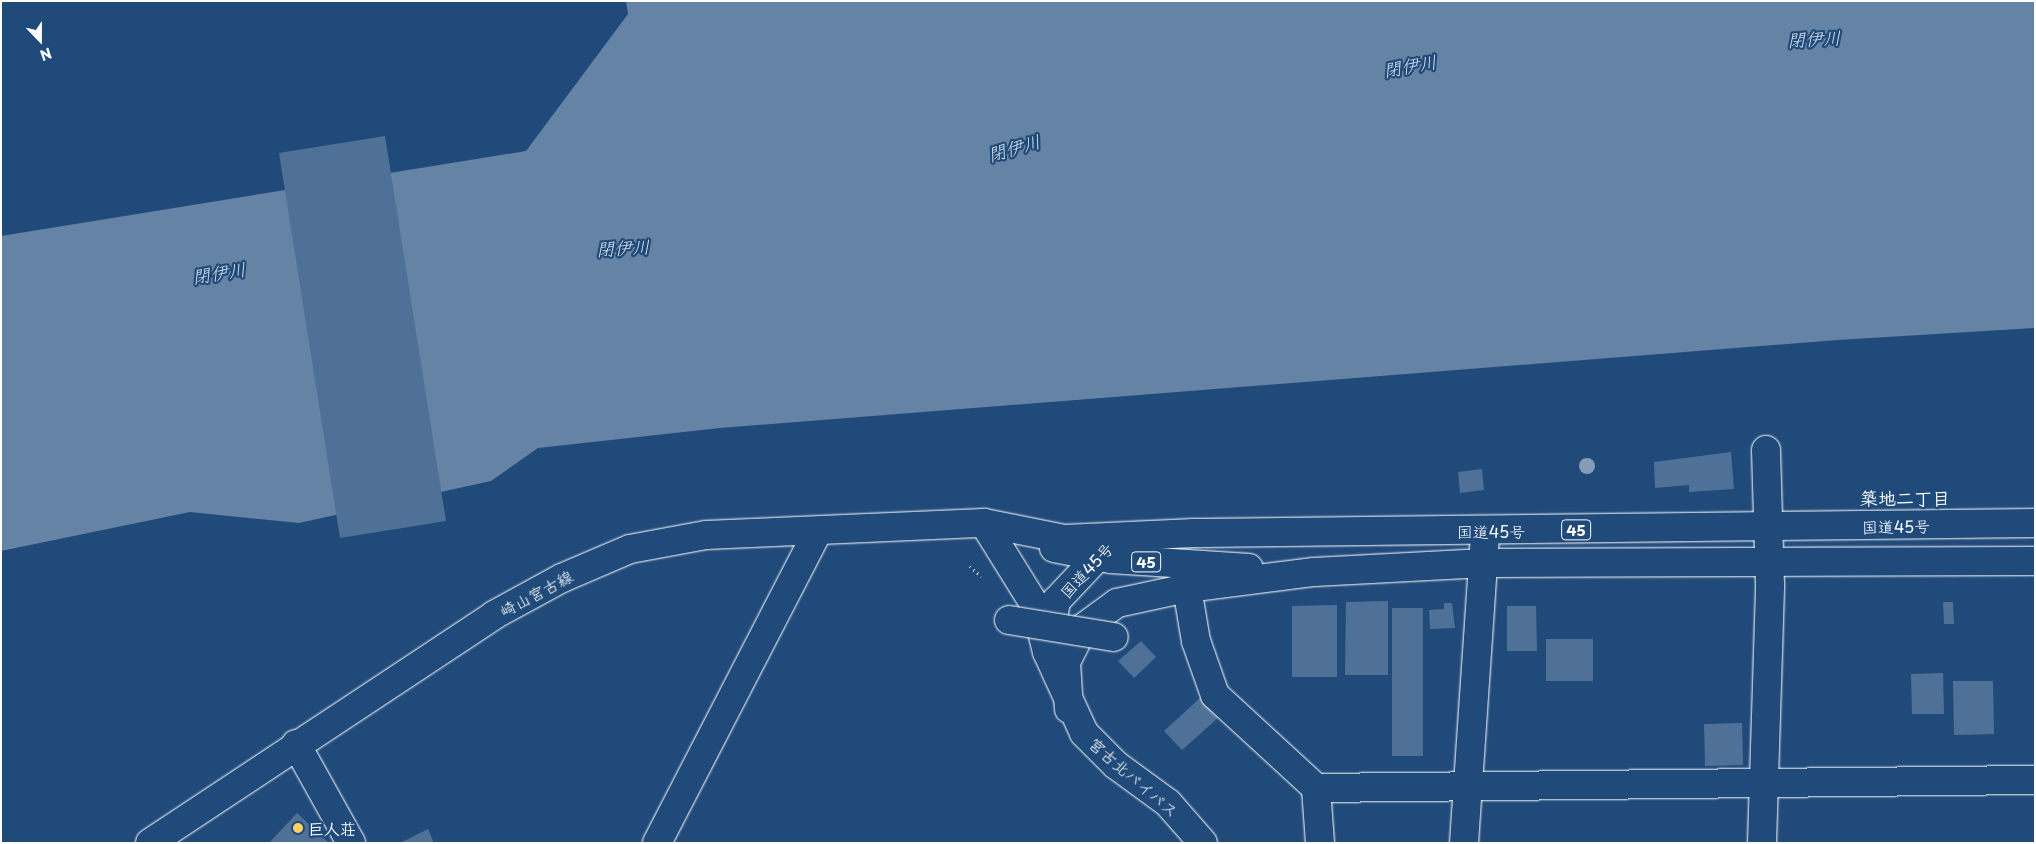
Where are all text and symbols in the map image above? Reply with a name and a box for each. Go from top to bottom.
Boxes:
north arrow [15,15,65,65]
water label: 閉伊川 [1786,27,1842,51]
text: N [37,43,55,66]
water label: 閉伊川 [1382,51,1438,81]
water label: 閉伊川 [985,130,1043,166]
water label: 閉伊川 [595,236,651,260]
water label: 閉伊川 [191,258,247,288]
district label: 築地二丁目 [1860,487,1950,509]
street label: 国道45号 [1862,516,1930,536]
road number: 45 [1561,518,1591,542]
street label: 国道45号 [1457,521,1525,541]
street label: 国道45号 [1056,538,1116,602]
road number: 45 [1131,550,1161,574]
street label: 崎山宮古線 [496,566,576,620]
street label: 宮古北バイパス [1085,733,1183,821]
place label: 巨人荘 [308,818,356,838]
marker: 巨人荘 [292,822,304,834]

